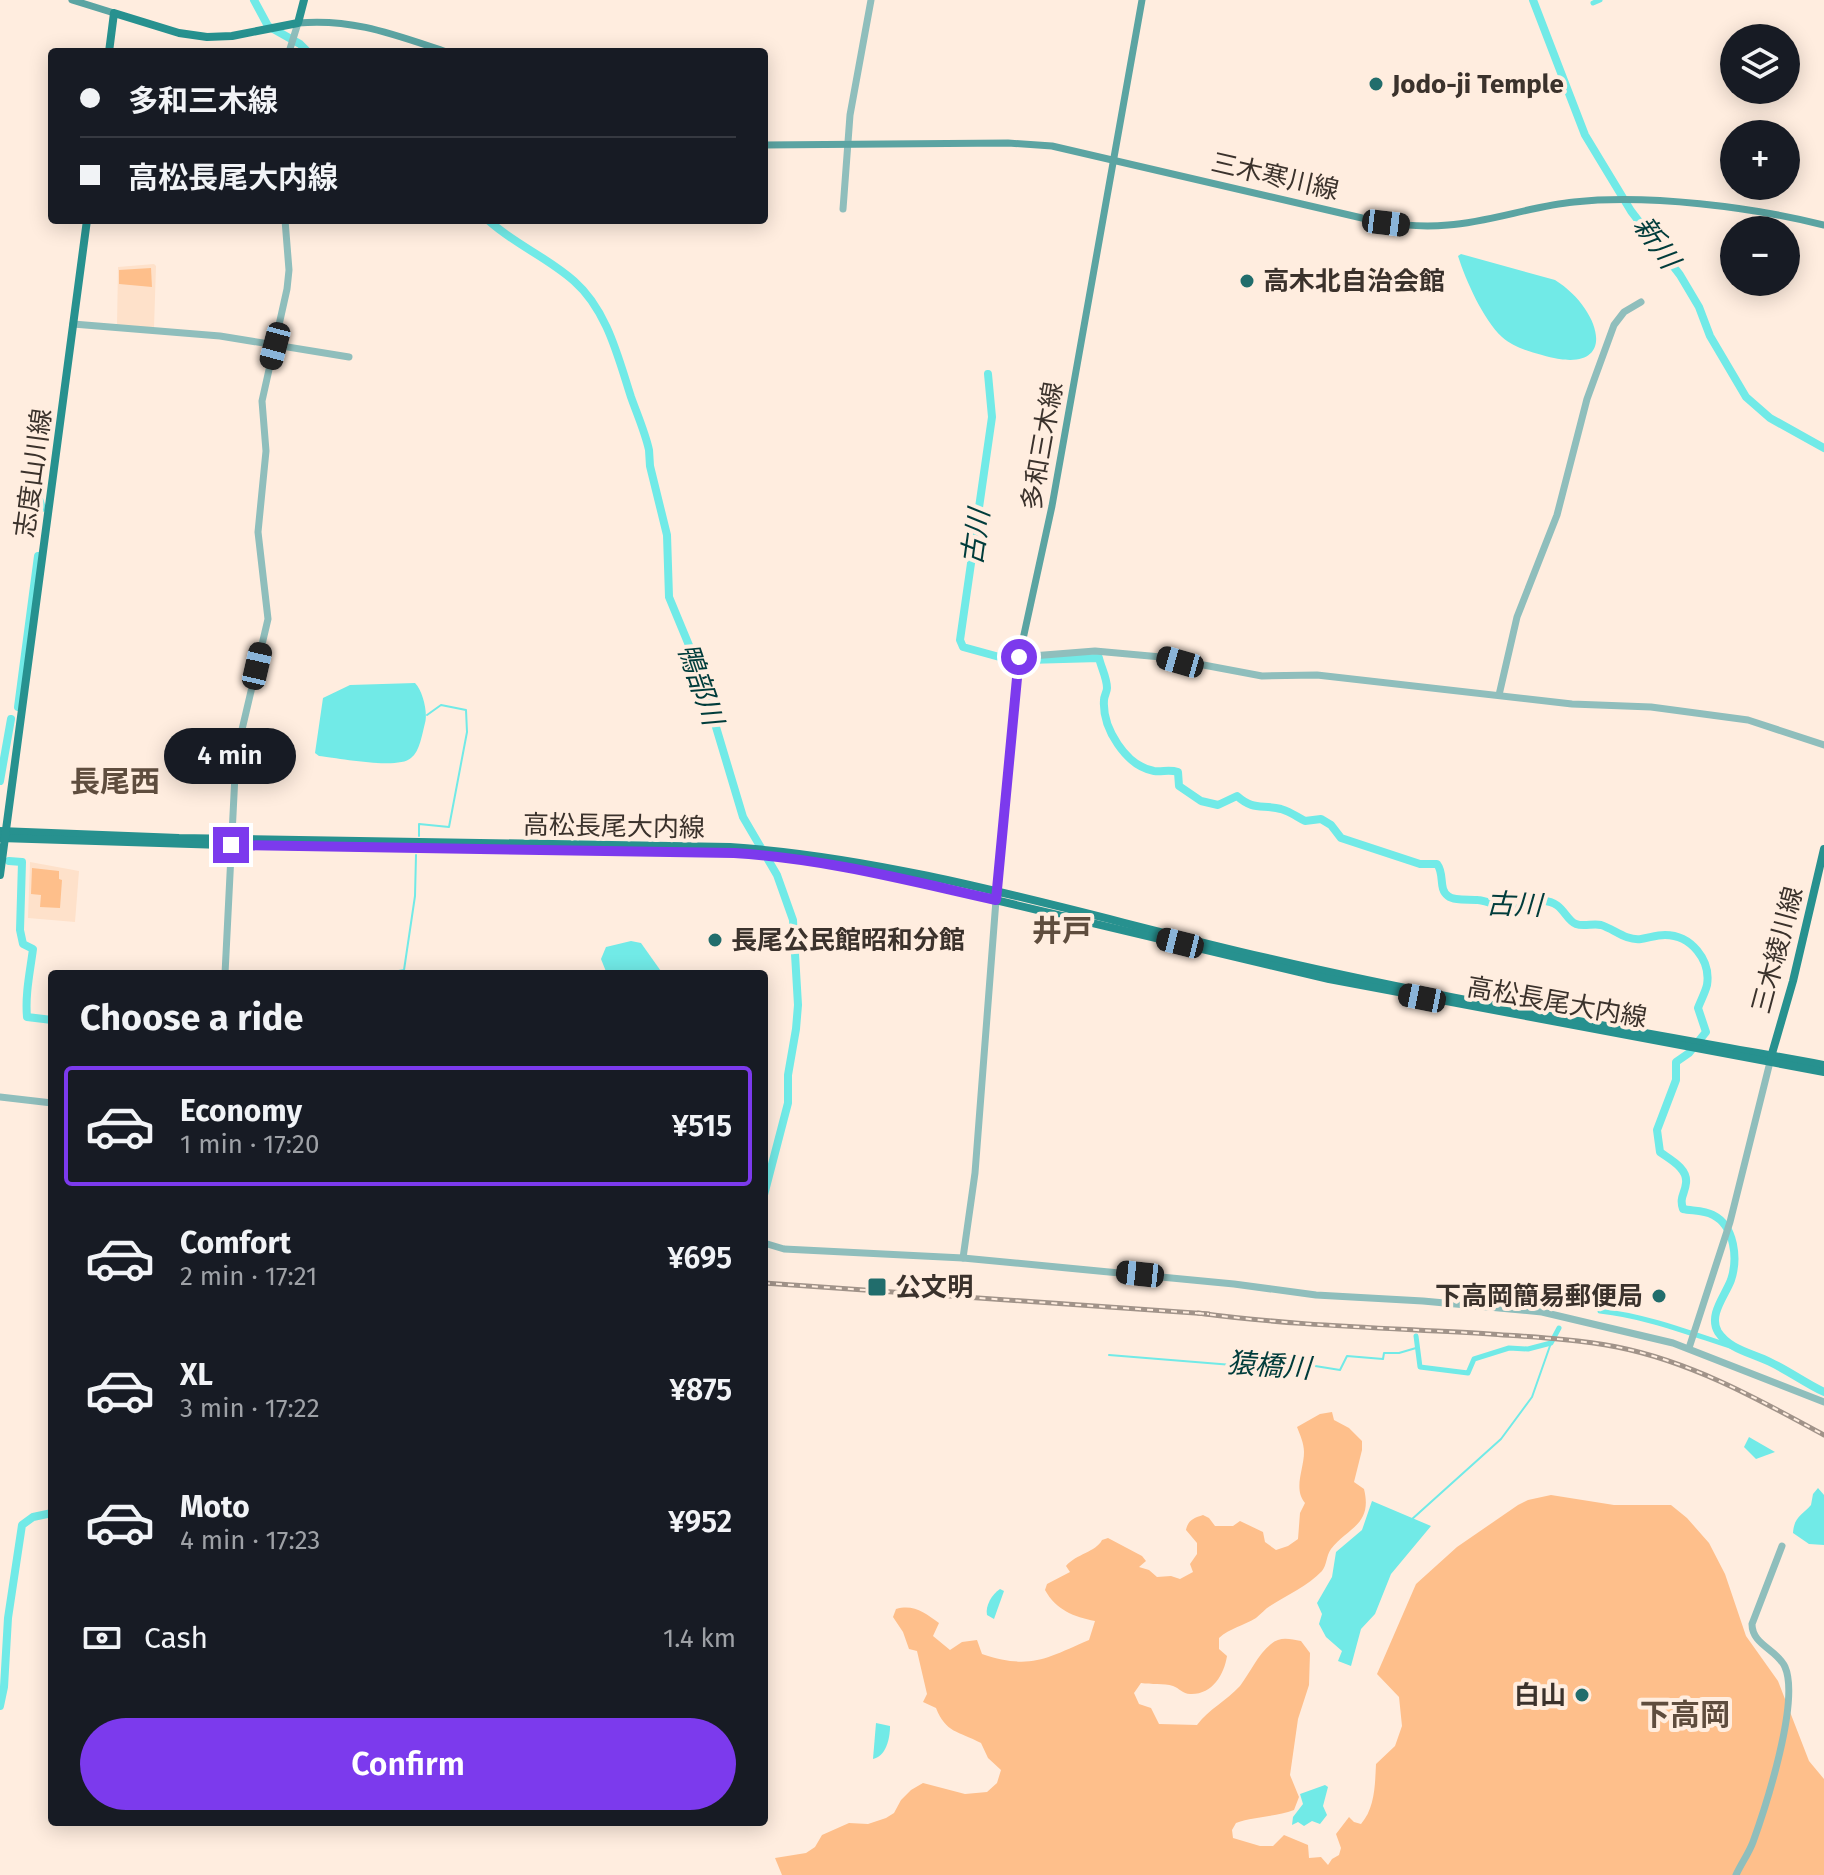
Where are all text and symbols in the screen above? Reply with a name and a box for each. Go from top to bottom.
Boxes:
map controls [1720,24,1800,296]
button: layers [1720,24,1800,104]
place label: Jodo-ji Temple [1391,69,1564,100]
marker: Jodo-ji Temple [1367,75,1385,93]
text: 多和三木線 [128,83,278,119]
button: + [1720,120,1800,200]
street label: 三木寒川線 [1208,147,1342,206]
text: 高松長尾大内線 [128,160,338,196]
car [1361,208,1411,238]
water label: 新川 [1627,210,1688,277]
button: − [1720,216,1800,296]
place label: 高木北自治会館 [1263,266,1445,297]
marker: 高木北自治会館 [1238,272,1256,290]
car [257,320,293,372]
street label: 多和三木線 [1016,379,1069,513]
street label: 志度山川線 [9,407,58,540]
water label: 古川 [955,504,996,567]
water label: 鴨部川 [671,639,731,732]
route start [1001,639,1037,675]
car [240,640,274,692]
car [1154,644,1206,680]
callout: 4 min [165,729,297,785]
text: 4 min [197,740,263,771]
district label: 長尾西 [70,764,160,800]
street label: 高松長尾大内線 [523,809,705,844]
route end [213,827,249,863]
street label: 三木綾川線 [1746,883,1809,1017]
water label: 古川 [1485,887,1546,922]
district label: 井戸 [1032,913,1092,949]
place label: 長尾公民館昭和分館 [731,925,965,956]
car [1154,926,1206,960]
marker: 長尾公民館昭和分館 [706,931,724,949]
street label: 高松長尾大内線 [1465,971,1649,1034]
car [1396,982,1448,1014]
text: Choose a ride [80,996,303,1040]
icon: car [84,1090,156,1162]
text: Economy [180,1093,302,1129]
text: ¥515 [672,1108,732,1144]
text: 1 min · 17:20 [180,1129,319,1160]
icon: car [84,1222,156,1294]
text: Comfort [180,1225,291,1261]
text: ¥695 [667,1240,732,1276]
car [1115,1260,1165,1288]
text: 2 min · 17:21 [180,1261,317,1292]
place label: 公文明 [895,1272,973,1303]
marker: 公文明 [866,1276,888,1298]
place label: 下高岡簡易郵便局 [1435,1281,1643,1312]
marker: 下高岡簡易郵便局 [1650,1287,1668,1305]
water label: 猿橋川 [1226,1346,1315,1385]
icon: car [84,1354,156,1426]
text: XL [180,1357,213,1393]
text: ¥875 [669,1372,732,1408]
text: 3 min · 17:22 [180,1393,320,1424]
icon: car [84,1486,156,1558]
text: Moto [180,1489,250,1525]
text: ¥952 [668,1504,732,1540]
text: 4 min · 17:23 [180,1525,320,1556]
icon: cash [80,1616,124,1660]
text: Cash [144,1620,208,1656]
text: 1.4 km [663,1623,736,1654]
place label: 白山 [1514,1680,1566,1711]
marker: 白山 [1573,1686,1591,1704]
district label: 下高岡 [1640,1697,1730,1733]
button: Confirm [80,1718,736,1810]

